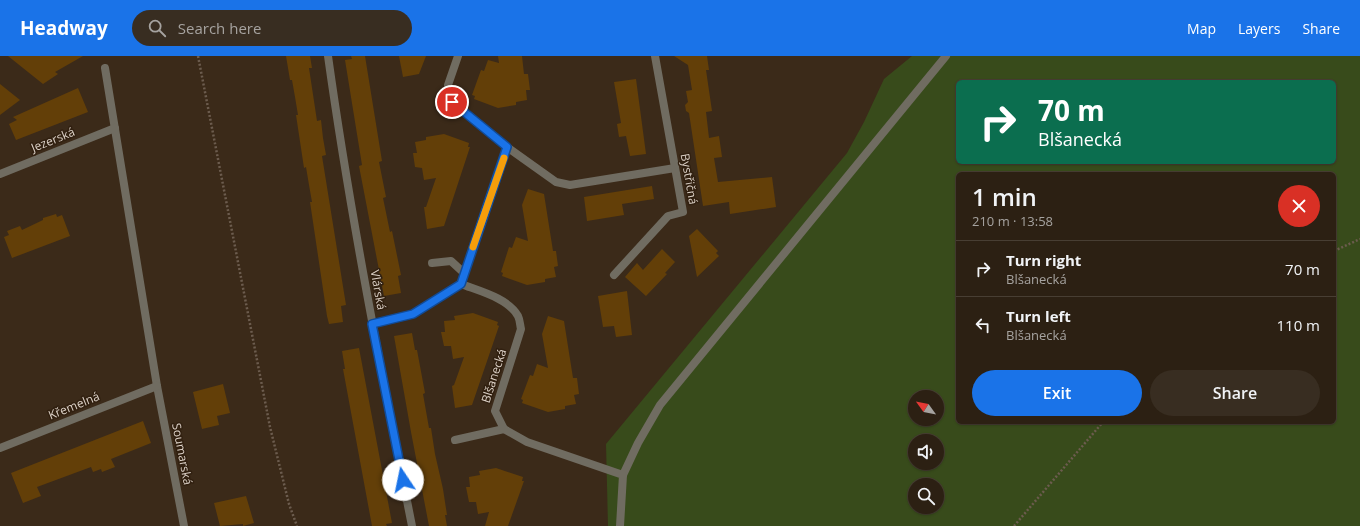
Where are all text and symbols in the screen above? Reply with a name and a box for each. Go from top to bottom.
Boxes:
search box [132,10,412,46]
text: Headway [20,15,108,41]
icon: search [146,17,168,39]
text: Search here [178,18,261,38]
text: Map [1187,19,1216,38]
text: Layers [1238,19,1280,38]
text: Share [1302,19,1340,38]
pin [435,85,469,119]
icon: arrive [441,91,463,113]
text: 70 m [1038,91,1105,129]
icon: right [972,96,1024,148]
street label: Jezerská [27,123,77,156]
text: Blšanecká [1038,127,1122,151]
street label: Bystřičná [677,152,702,206]
text: 1 min [972,180,1037,213]
button: close [1278,185,1320,227]
text: 210 m · 13:58 [972,212,1053,230]
text: Turn right [1006,250,1081,270]
icon: right [972,258,994,280]
text: 70 m [1285,259,1320,279]
street label: Vlárská [367,269,390,311]
text: Blšanecká [1006,270,1067,288]
text: Turn left [1006,306,1071,326]
icon: left [972,314,994,336]
text: 110 m [1276,315,1320,335]
text: Blšanecká [1006,326,1067,344]
street label: Blšanecká [477,347,510,405]
button: Exit [972,370,1142,416]
button: Share [1150,370,1320,416]
street label: Křemelná [46,388,102,424]
north arrow [908,390,944,426]
map controls [908,390,944,514]
street label: Soumarská [168,422,197,486]
button: sound [908,434,944,470]
position arrow [382,459,424,501]
button: search [908,478,944,514]

